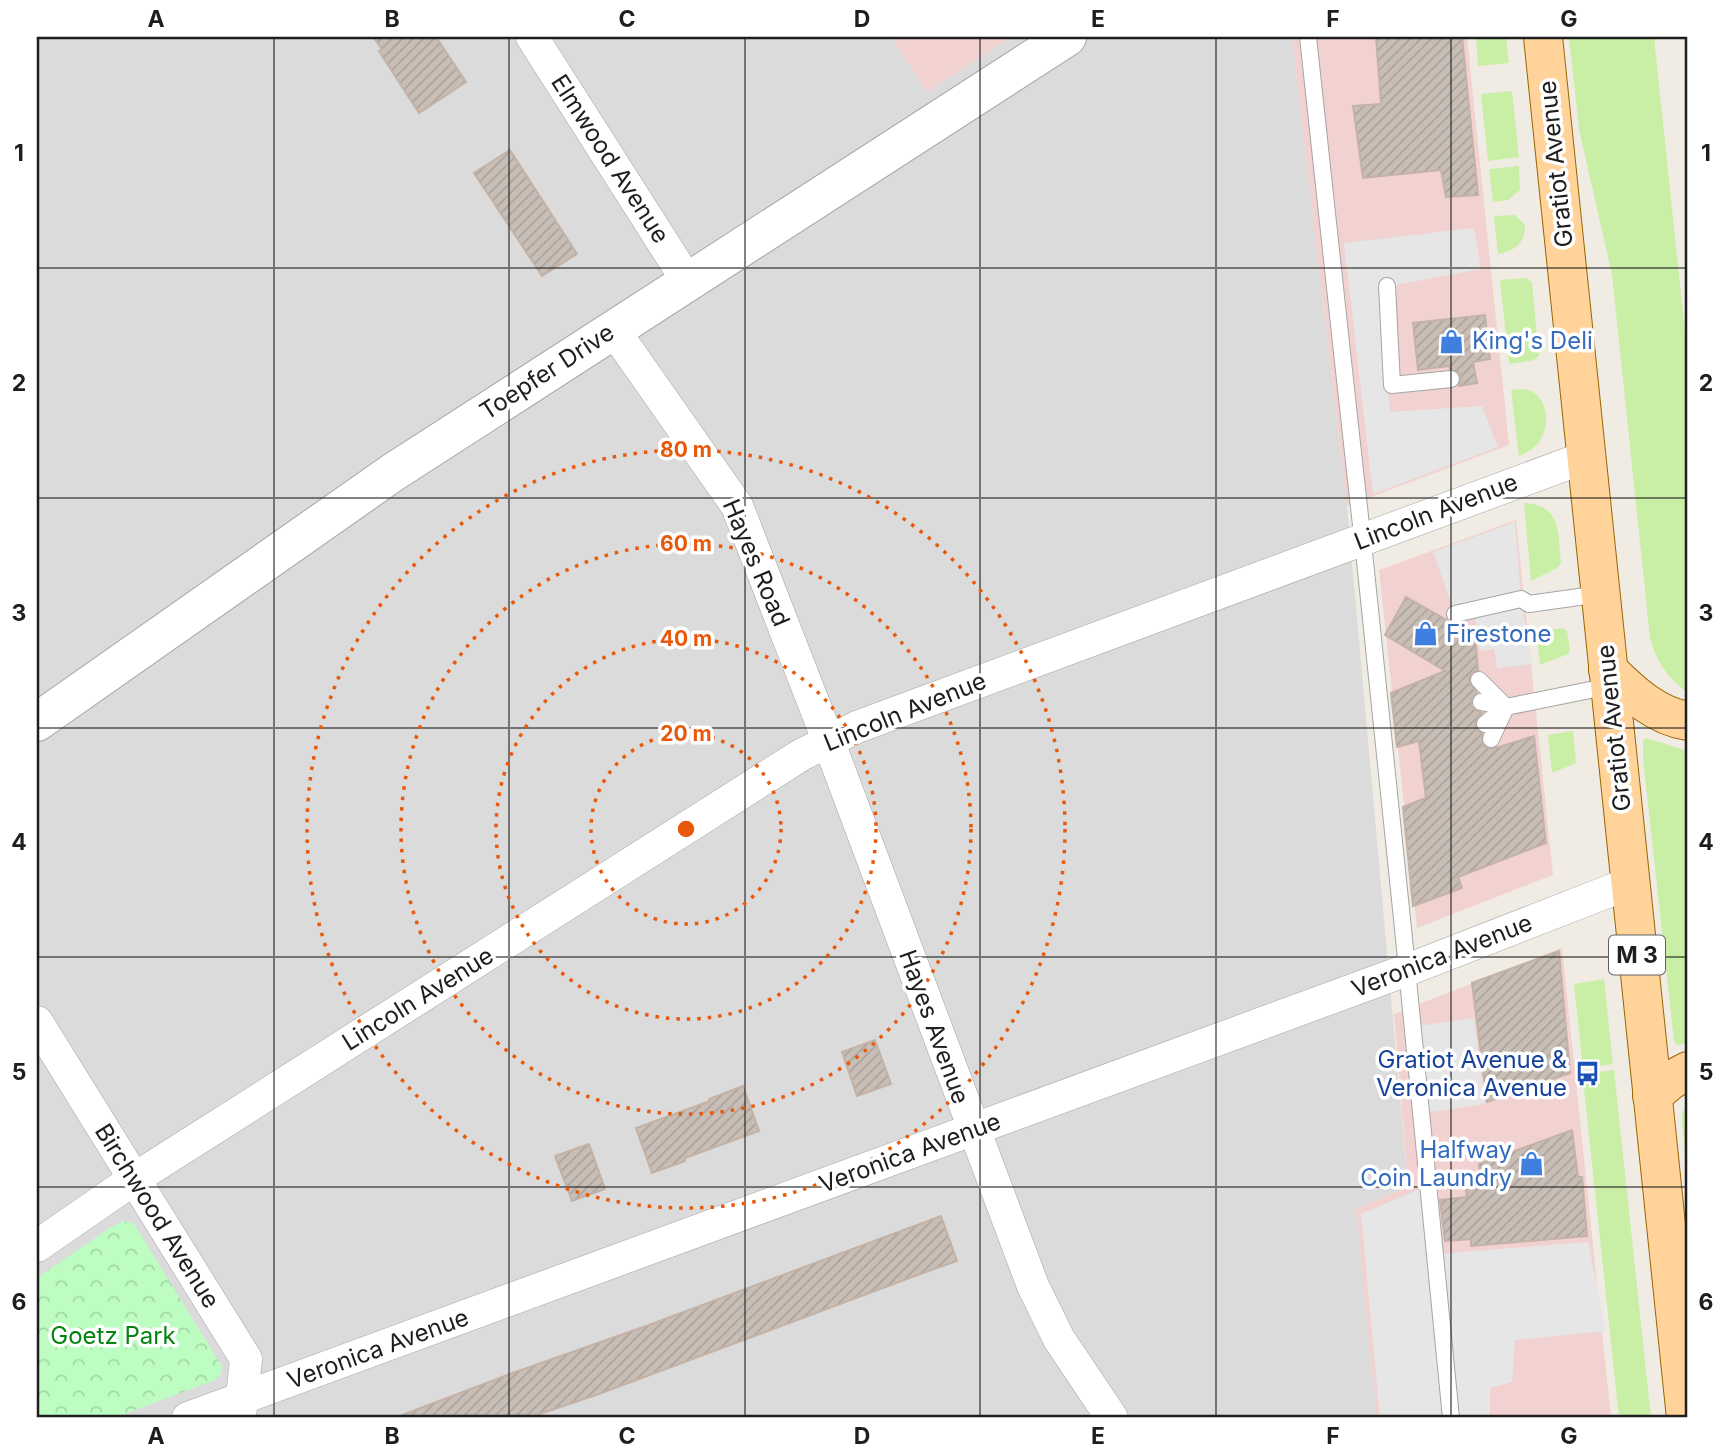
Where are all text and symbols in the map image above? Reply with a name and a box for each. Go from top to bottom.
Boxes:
text: A [147,5,165,33]
text: B [384,5,400,33]
text: C [618,5,636,33]
text: D [854,5,870,33]
text: E [1091,5,1105,33]
text: F [1326,5,1340,33]
text: G [1560,5,1578,33]
street label: Elmwood Avenue [545,69,676,248]
street label: Gratiot Avenue [1532,79,1579,249]
text: 1 [14,139,24,167]
text: 1 [1701,139,1711,167]
street label: Toepfer Drive [474,317,619,426]
place label: King's Deli [1472,326,1593,355]
shop icon: King's Deli [1438,327,1466,355]
text: 2 [12,369,26,397]
text: 2 [1699,369,1713,397]
text: 80 m [660,437,712,462]
street label: Lincoln Avenue [1350,467,1522,556]
street label: Hayes Road [717,495,796,631]
text: 60 m [660,531,712,556]
text: 3 [12,599,26,627]
text: 3 [1699,599,1713,627]
place label: Firestone [1446,619,1551,648]
shop icon: Firestone [1412,620,1440,648]
text: 40 m [660,626,712,651]
street label: Gratiot Avenue [1590,643,1637,813]
street label: Lincoln Avenue [819,666,990,757]
text: 20 m [660,721,712,746]
centre of rings [674,817,698,841]
text: 4 [11,828,27,856]
text: 4 [1698,828,1714,856]
street label: Veronica Avenue [1348,908,1536,1003]
road number: M 3 [1609,936,1665,974]
street label: Lincoln Avenue [337,941,499,1057]
street label: Hayes Avenue [893,946,976,1108]
place label: Gratiot Avenue & Veronica Avenue [1376,1045,1568,1102]
text: 5 [12,1058,26,1086]
text: 5 [1699,1058,1713,1086]
bus stop icon: Gratiot Avenue & Veronica Avenue [1573,1060,1601,1088]
street label: Veronica Avenue [815,1106,1004,1199]
street label: Birchwood Avenue [89,1118,226,1313]
place label: Halfway Coin Laundry [1360,1135,1512,1192]
shop icon: Halfway Coin Laundry [1518,1150,1546,1178]
text: 6 [12,1288,26,1316]
text: 6 [1699,1288,1713,1316]
street label: Veronica Avenue [283,1302,472,1395]
park label: Goetz Park [50,1321,176,1350]
text: A [147,1422,165,1450]
text: B [384,1422,400,1450]
text: C [618,1422,636,1450]
text: D [854,1422,870,1450]
text: E [1091,1422,1105,1450]
text: F [1326,1422,1340,1450]
text: G [1560,1422,1578,1450]

